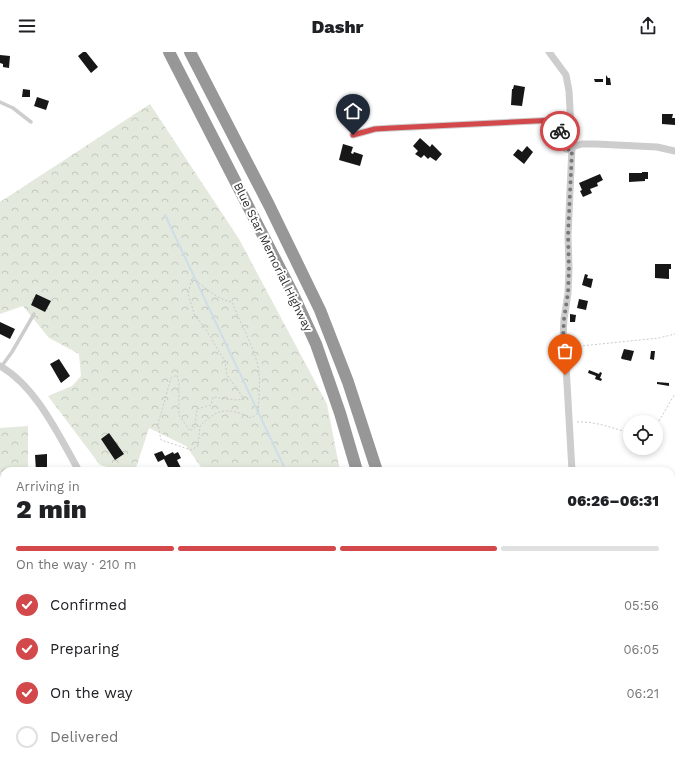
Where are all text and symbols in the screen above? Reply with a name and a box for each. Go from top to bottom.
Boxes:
icon: menu [16,15,38,37]
icon: share [637,15,659,37]
text: Dashr [312,16,363,37]
pin [336,94,370,135]
icon: home [342,100,364,122]
courier [540,111,580,151]
icon: bike [549,120,571,142]
street label: Blue Star Memorial Highway [231,180,316,335]
pin [548,334,582,375]
icon: bag [554,340,576,362]
map controls [623,415,663,455]
button: locate [623,415,663,455]
text: Arriving in [16,479,80,494]
text: 06:26–06:31 [567,492,659,510]
text: 2 min [16,494,87,524]
text: On the way · 210 m [16,557,136,572]
icon: check [16,594,38,616]
text: Confirmed [50,596,127,614]
text: 05:56 [624,598,659,613]
icon: check [16,638,38,660]
text: Preparing [50,640,119,658]
text: 06:05 [624,642,659,657]
icon: check [16,682,38,704]
text: On the way [50,684,132,702]
text: 06:21 [627,686,659,701]
text: Delivered [50,728,118,746]

